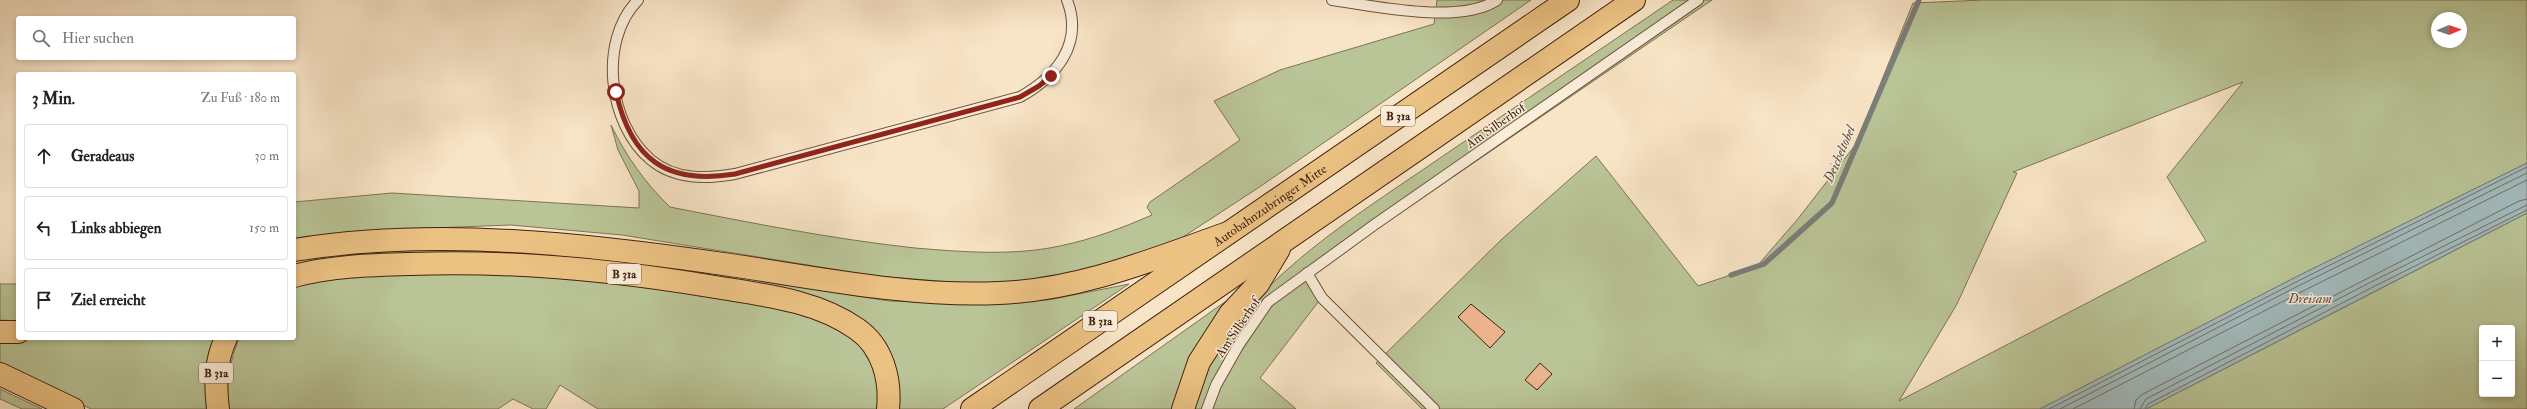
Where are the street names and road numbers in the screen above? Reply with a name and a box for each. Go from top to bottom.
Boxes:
street label: Am Silberhof [1462,98,1530,153]
road number: B 31a [1381,106,1415,126]
street label: Autobahnzubringer Mitte [1210,161,1331,251]
road number: B 31a [607,264,641,284]
street label: Am Silberhof [1211,293,1265,361]
road number: B 31a [1083,311,1117,331]
road number: B 31a [199,363,233,383]

